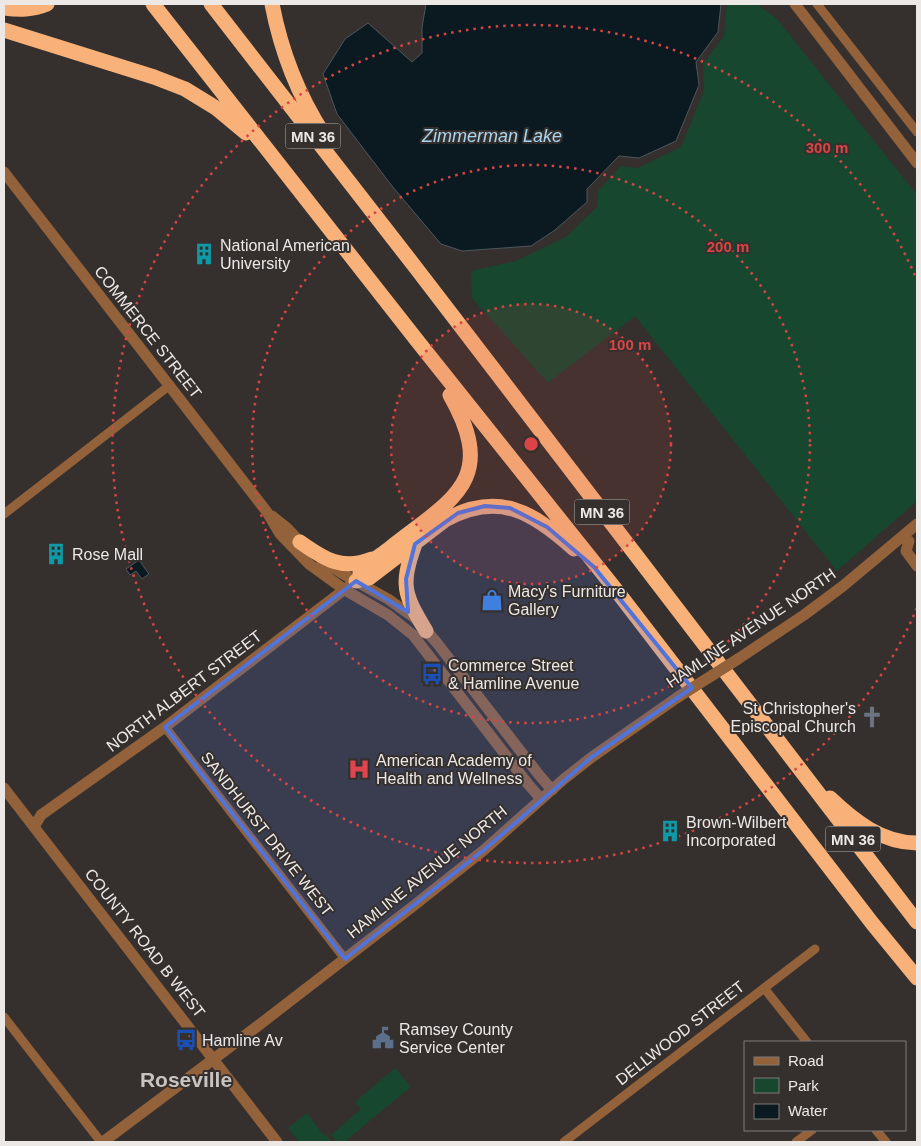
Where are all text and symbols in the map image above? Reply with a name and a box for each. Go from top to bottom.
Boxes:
road number: MN 36 [286,124,340,148]
water label: Zimmerman Lake [421,126,562,146]
text: 300 m [806,139,848,156]
place label: National American University [220,237,350,272]
text: 200 m [707,238,749,255]
building icon: National American University [191,241,217,267]
street label: COMMERCE STREET [91,263,205,402]
text: 100 m [609,336,651,353]
centre of rings [522,435,540,453]
road number: MN 36 [574,500,630,524]
building icon: Rose Mall [43,541,69,567]
place label: Rose Mall [72,546,143,563]
street label: HAMLINE AVENUE NORTH [663,565,839,691]
place label: Macy's Furniture Gallery [508,583,626,618]
shop icon: Macy's Furniture Gallery [479,587,505,613]
street label: NORTH ALBERT STREET [103,627,265,755]
place label: Commerce Street & Hamline Avenue [448,657,579,692]
bus stop icon: Commerce Street & Hamline Avenue [419,661,445,687]
place label: St Christopher's Episcopal Church [731,700,856,735]
church icon: St Christopher's Episcopal Church [859,704,885,730]
street label: SANDHURST DRIVE WEST [198,749,336,920]
place label: American Academy of Health and Wellness [376,752,532,787]
hospital icon: American Academy of Health and Wellness [346,756,372,782]
street label: HAMLINE AVENUE NORTH [344,802,510,942]
place label: Brown-Wilbert Incorporated [686,814,787,849]
building icon: Brown-Wilbert Incorporated [657,818,683,844]
road number: MN 36 [826,826,880,852]
street label: COUNTY ROAD B WEST [82,865,208,1021]
street label: DELLWOOD STREET [613,978,748,1088]
place label: Ramsey County Service Center [399,1021,513,1056]
public building icon: Ramsey County Service Center [370,1025,396,1051]
bus stop icon: Hamline Av [173,1027,199,1053]
place label: Hamline Av [202,1032,283,1049]
legend [744,1041,906,1131]
text: Road [788,1052,824,1069]
district label: Roseville [140,1068,232,1091]
text: Park [788,1077,819,1094]
text: Water [788,1102,827,1119]

